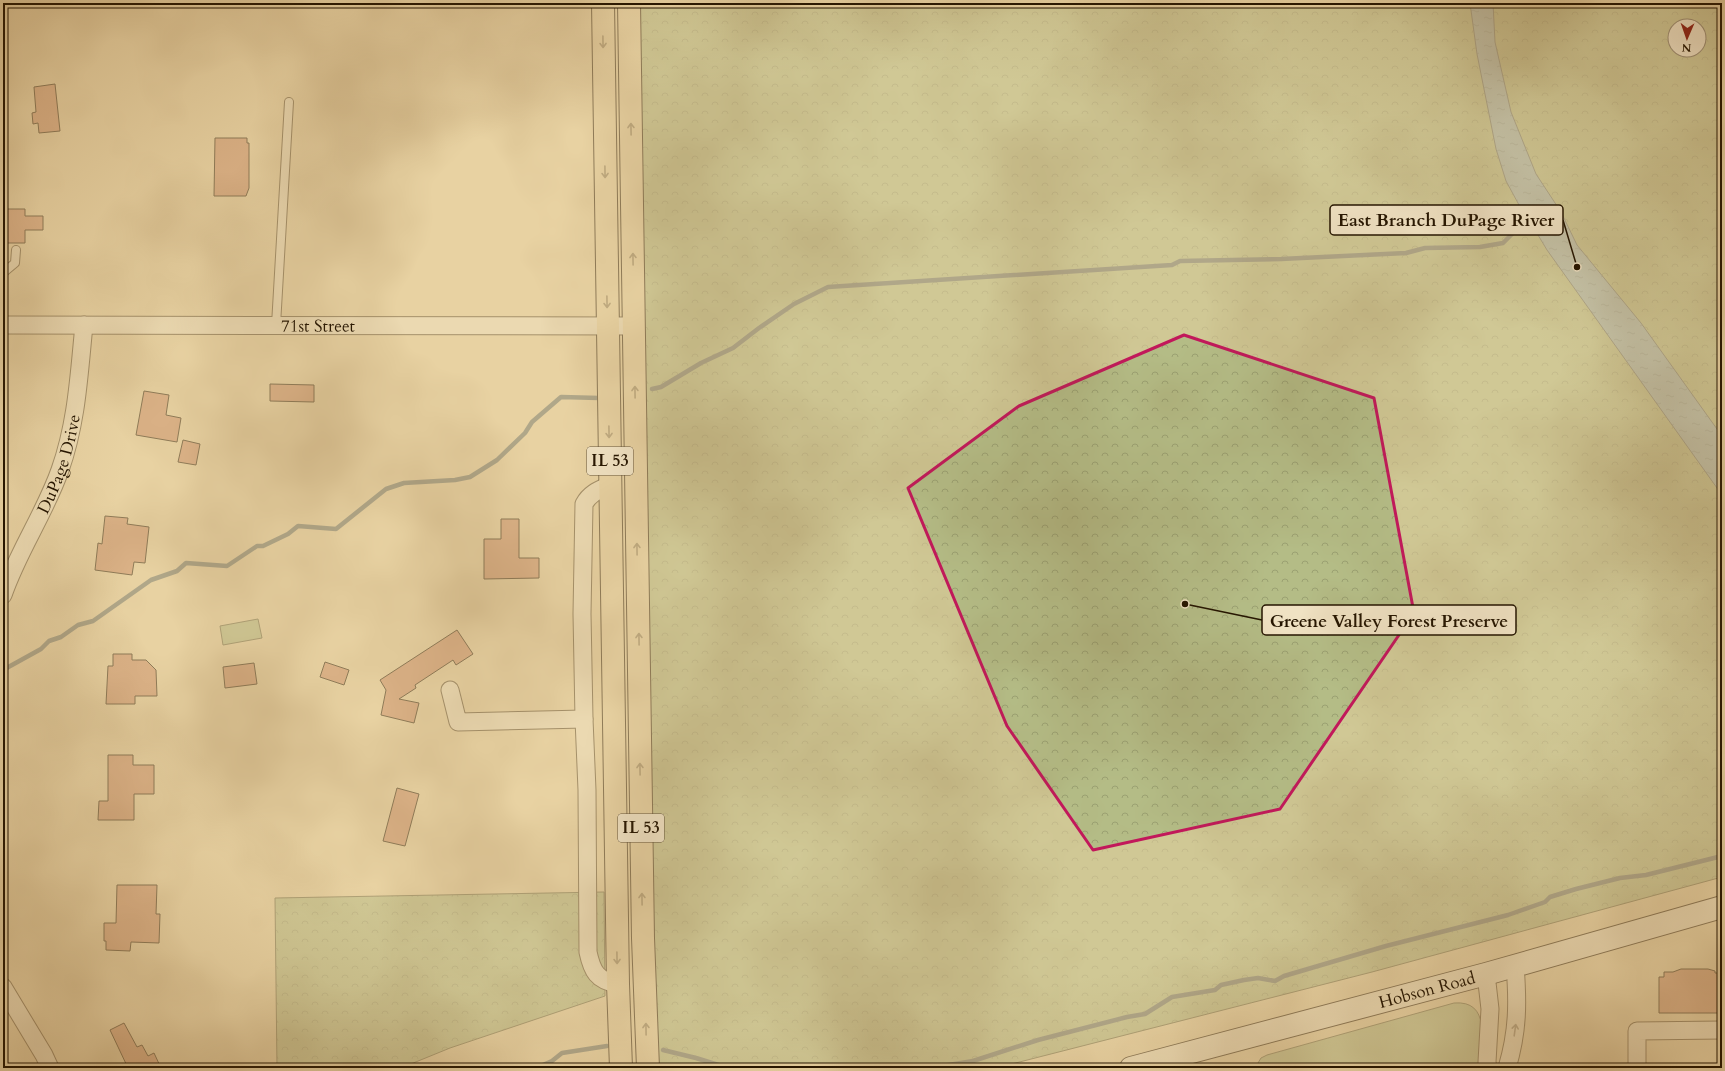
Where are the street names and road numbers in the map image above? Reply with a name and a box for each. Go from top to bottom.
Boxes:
street label: 71st Street [281,314,356,337]
street label: DuPage Drive [31,413,85,517]
road number: IL 53 [587,447,633,475]
road number: IL 53 [618,814,664,842]
street label: Hobson Road [1376,966,1478,1013]

